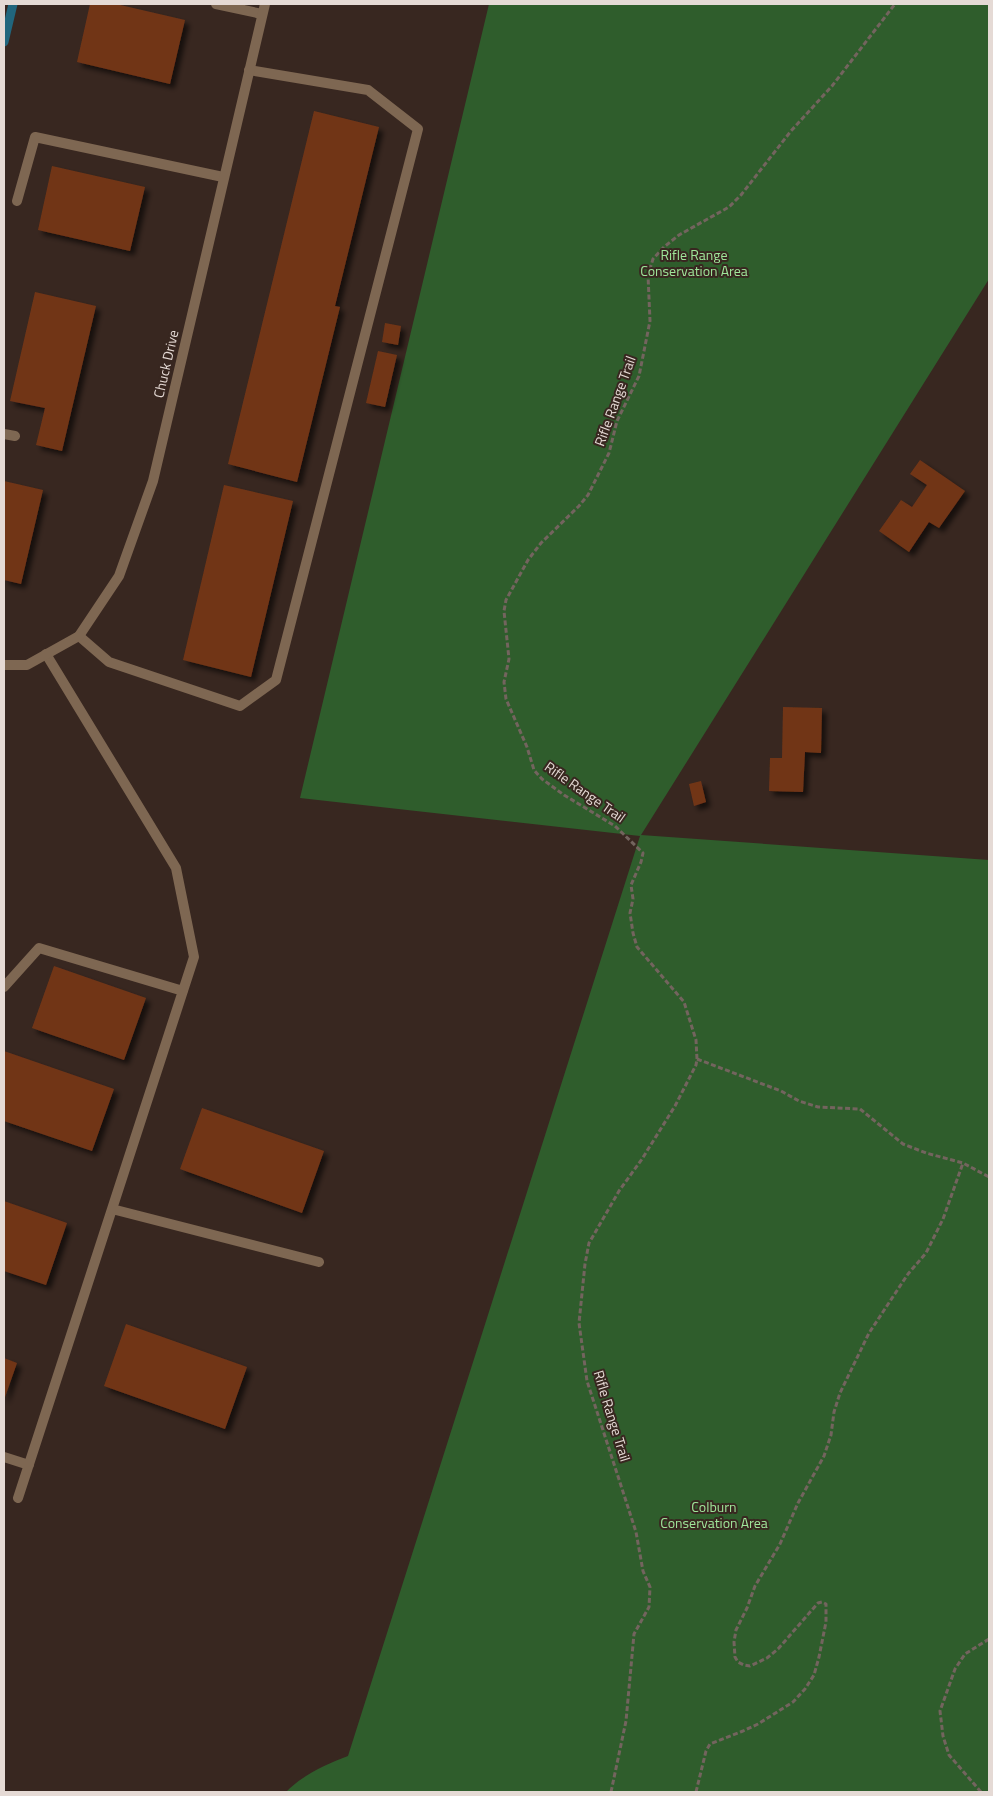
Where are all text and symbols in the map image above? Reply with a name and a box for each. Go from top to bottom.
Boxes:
park label: Rifle Range Conservation Area [640,244,748,281]
street label: Chuck Drive [148,328,184,400]
street label: Rifle Range Trail [588,353,641,449]
street label: Rifle Range Trail [541,756,630,827]
street label: Rifle Range Trail [589,1368,636,1464]
park label: Colburn Conservation Area [660,1496,768,1533]

